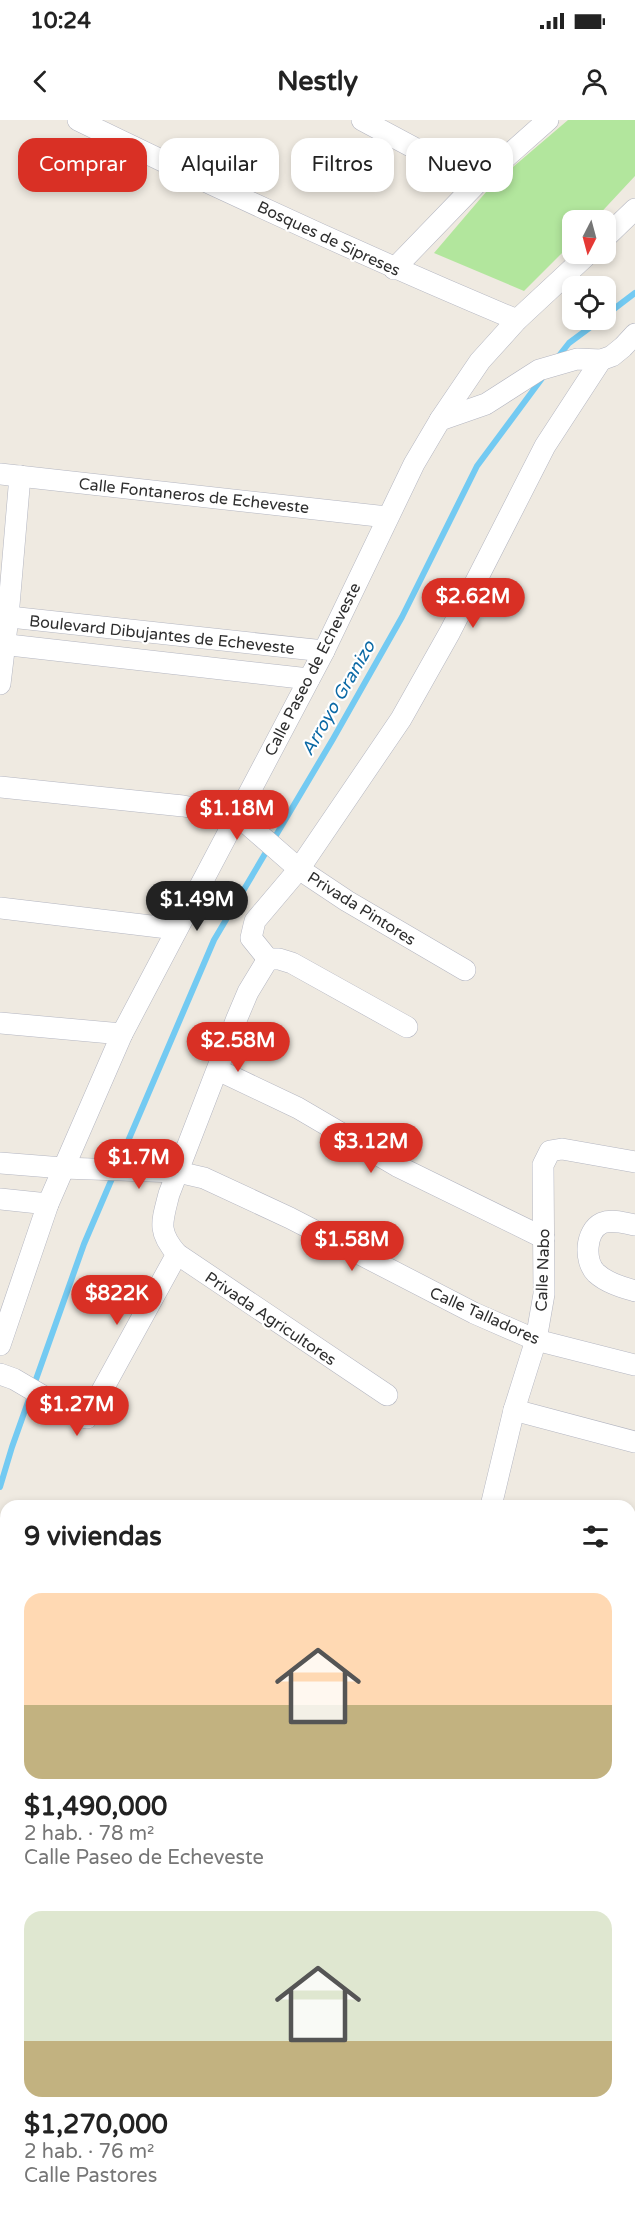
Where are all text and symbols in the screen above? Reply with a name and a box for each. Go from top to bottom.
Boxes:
text: 10:24 [30,8,91,34]
icon: back [24,65,57,98]
text: Nestly [277,65,358,98]
icon: person [578,65,611,98]
chip: Comprar [18,138,147,192]
chip: Alquilar [159,138,279,192]
chip: Filtros [291,138,394,192]
chip: Nuevo [406,138,513,192]
street label: Bosques de Sipreses [254,197,403,281]
north arrow [562,210,616,264]
map controls [562,210,616,330]
button: locate [562,276,616,330]
street label: Calle Fontaneros de Echeveste [78,474,310,518]
pin: $2.62M [424,578,522,629]
street label: Calle Paseo de Echeveste [260,579,365,759]
text: $2.62M [436,585,510,609]
street label: Boulevard Dibujantes de Echeveste [28,611,296,659]
water label: Arroyo Granizo [296,636,380,759]
pin: $1.18M [188,790,286,841]
text: $1.18M [200,797,274,821]
street label: Privada Pintores [304,868,419,950]
pin: $1.49M [148,881,246,932]
text: $1.49M [160,888,234,912]
pin: $2.58M [189,1022,287,1073]
text: $2.58M [201,1029,275,1053]
pin: $3.12M [322,1123,420,1174]
text: $3.12M [334,1130,408,1154]
pin: $1.7M [97,1139,181,1190]
text: $1.7M [108,1146,170,1170]
pin: $1.58M [303,1221,401,1272]
text: $1.58M [315,1228,389,1252]
street label: Calle Nabo [532,1228,554,1312]
street label: Privada Agricultores [201,1268,340,1370]
pin: $822K [75,1275,159,1326]
text: $822K [85,1282,149,1306]
street label: Calle Talladores [427,1283,543,1349]
pin: $1.27M [28,1386,126,1437]
text: $1.27M [40,1393,114,1417]
icon: filters [579,1520,612,1553]
text: 9 viviendas [24,1521,162,1552]
icon: home [264,1632,372,1740]
text: $1,490,000 [24,1791,167,1822]
text: 2 hab. · 78 m² [24,1822,154,1846]
text: Calle Paseo de Echeveste [24,1846,264,1870]
icon: home [264,1950,372,2058]
text: $1,270,000 [24,2109,168,2140]
text: 2 hab. · 76 m² [24,2140,154,2164]
text: Calle Pastores [24,2164,157,2188]

